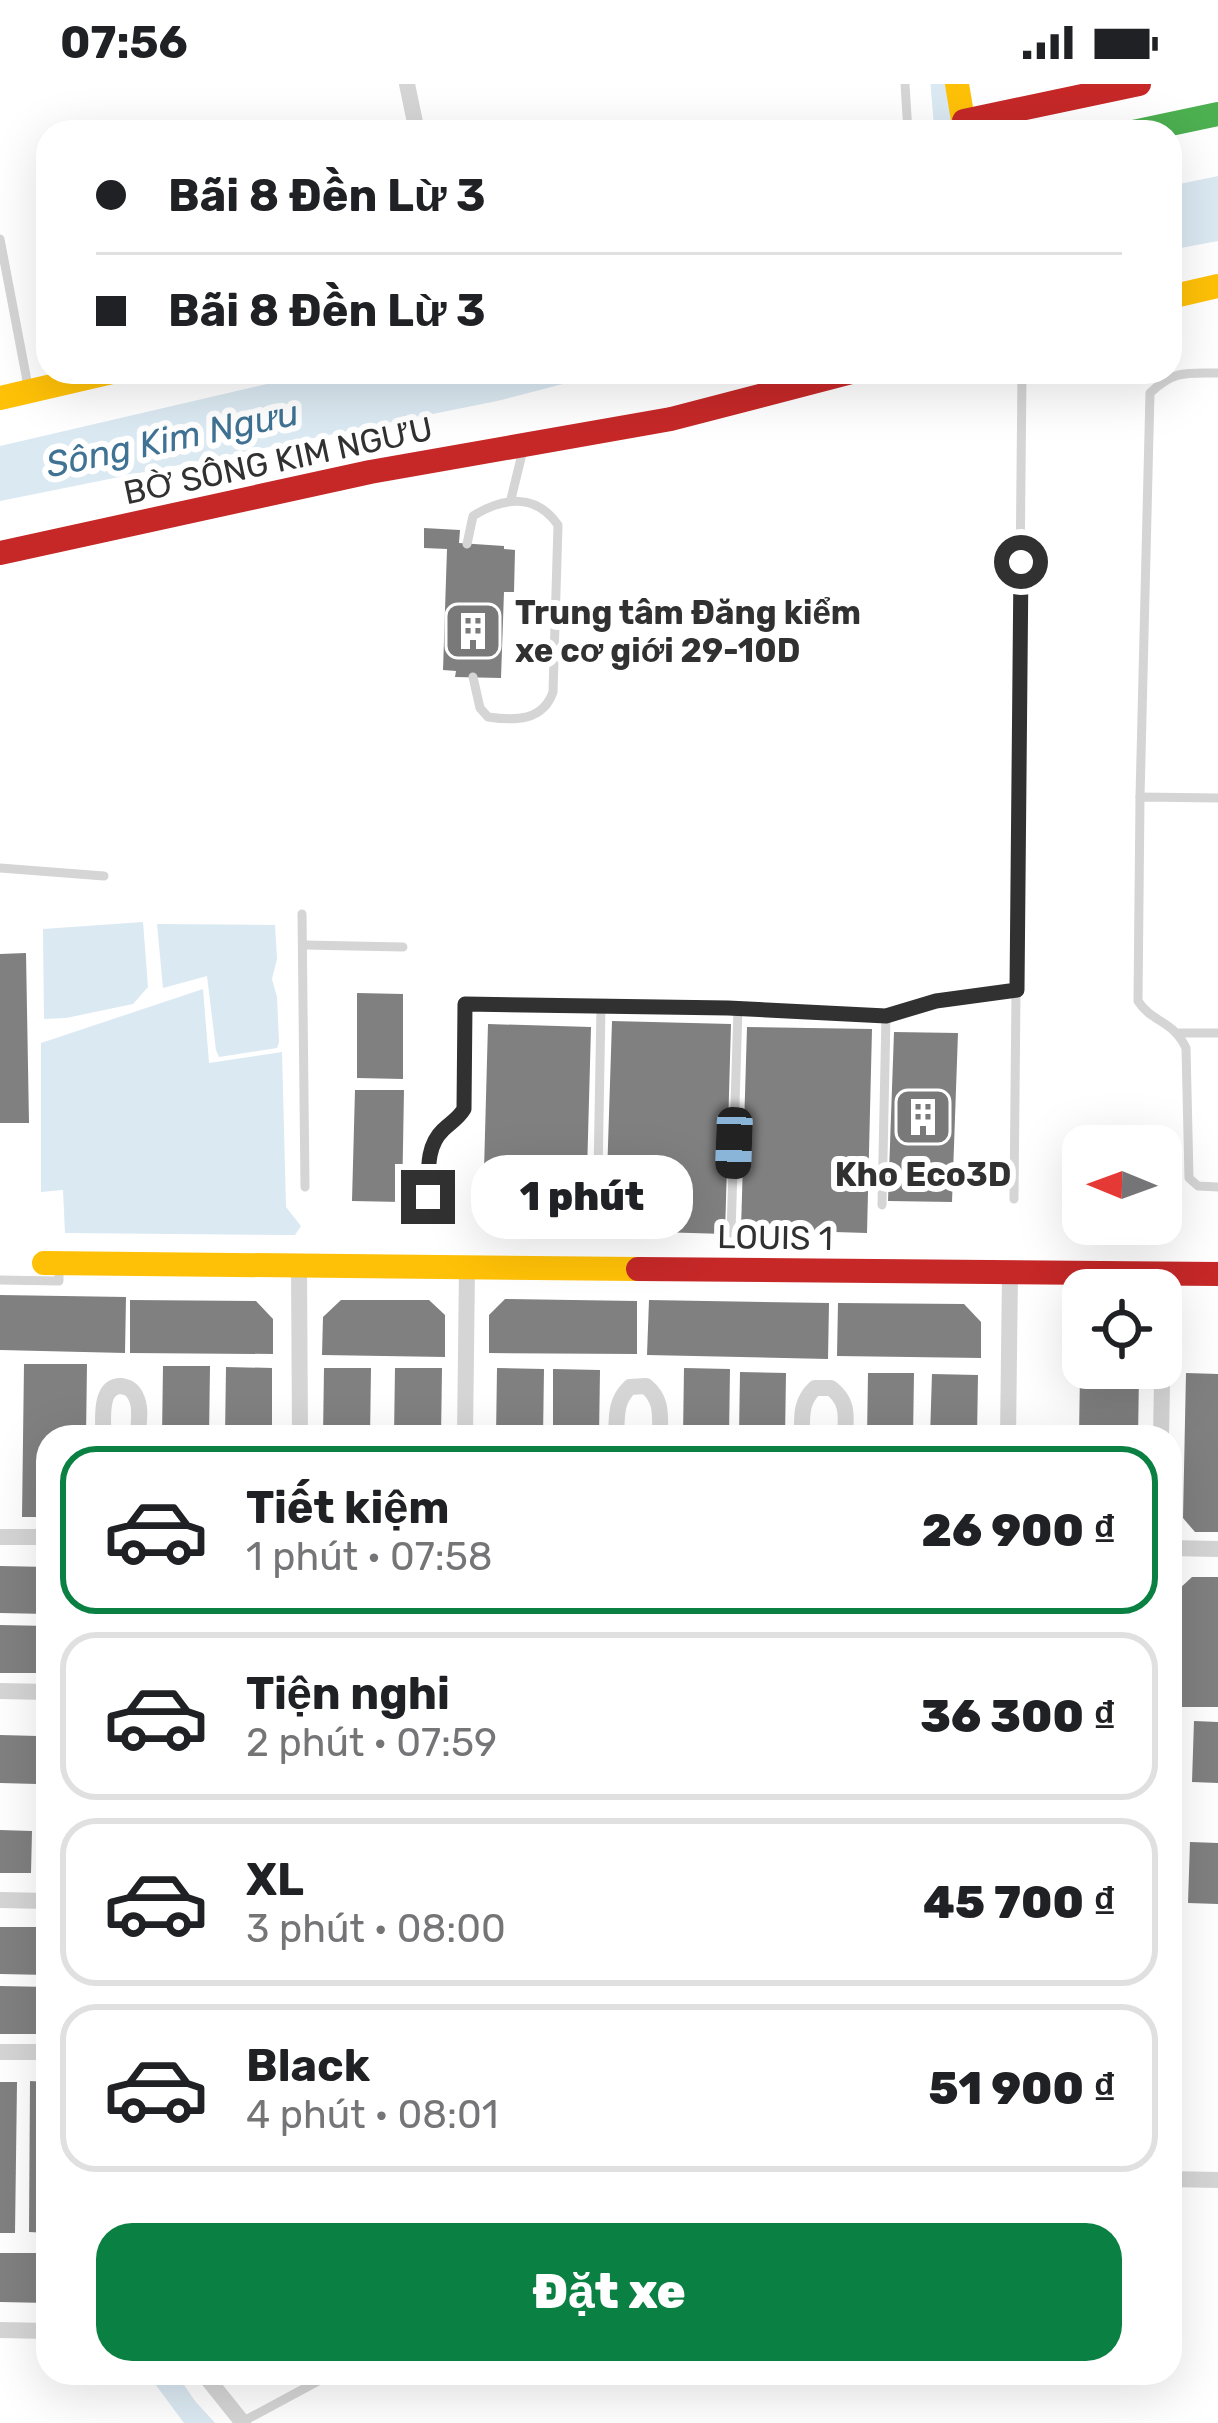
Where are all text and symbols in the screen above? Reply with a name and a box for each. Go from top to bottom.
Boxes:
text: 07:56 [60,16,188,69]
text: Bãi 8 Đền Lừ 3 [168,169,486,222]
text: Bãi 8 Đền Lừ 3 [168,284,486,337]
water label: Sông Kim Ngưu [42,391,302,486]
street label: BỜ SÔNG KIM NGƯU [120,409,436,512]
route start [994,535,1048,589]
place label: Trung tâm Đăng kiểm xe cơ giới 29-10D [515,593,861,670]
building icon: Trung tâm Đăng kiểm xe cơ giới 29-10D [442,600,504,662]
building icon: Kho Eco3D [892,1086,954,1148]
car [715,1106,753,1180]
north arrow [1062,1125,1182,1245]
map controls [1062,1125,1182,1389]
callout: 1 phút [470,1155,692,1239]
place label: Kho Eco3D [835,1155,1011,1194]
route end [401,1170,455,1224]
text: 1 phút [520,1174,644,1220]
street label: LOUIS 1 [717,1217,833,1258]
button: locate [1062,1269,1182,1389]
icon: car [102,1476,210,1584]
text: Tiết kiệm [246,1481,450,1534]
text: 26 900 ₫ [922,1504,1116,1557]
text: 1 phút · 07:58 [246,1534,493,1580]
icon: car [102,1662,210,1770]
text: Tiện nghi [246,1667,450,1720]
text: 36 300 ₫ [920,1690,1116,1743]
text: 2 phút · 07:59 [246,1720,497,1766]
icon: car [102,1848,210,1956]
text: XL [246,1853,304,1906]
text: 45 700 ₫ [923,1876,1116,1929]
text: 3 phút · 08:00 [246,1906,506,1952]
icon: car [102,2034,210,2142]
text: Black [246,2039,370,2092]
text: 51 900 ₫ [929,2062,1116,2115]
text: 4 phút · 08:01 [246,2092,499,2138]
button: Đặt xe [96,2223,1122,2361]

